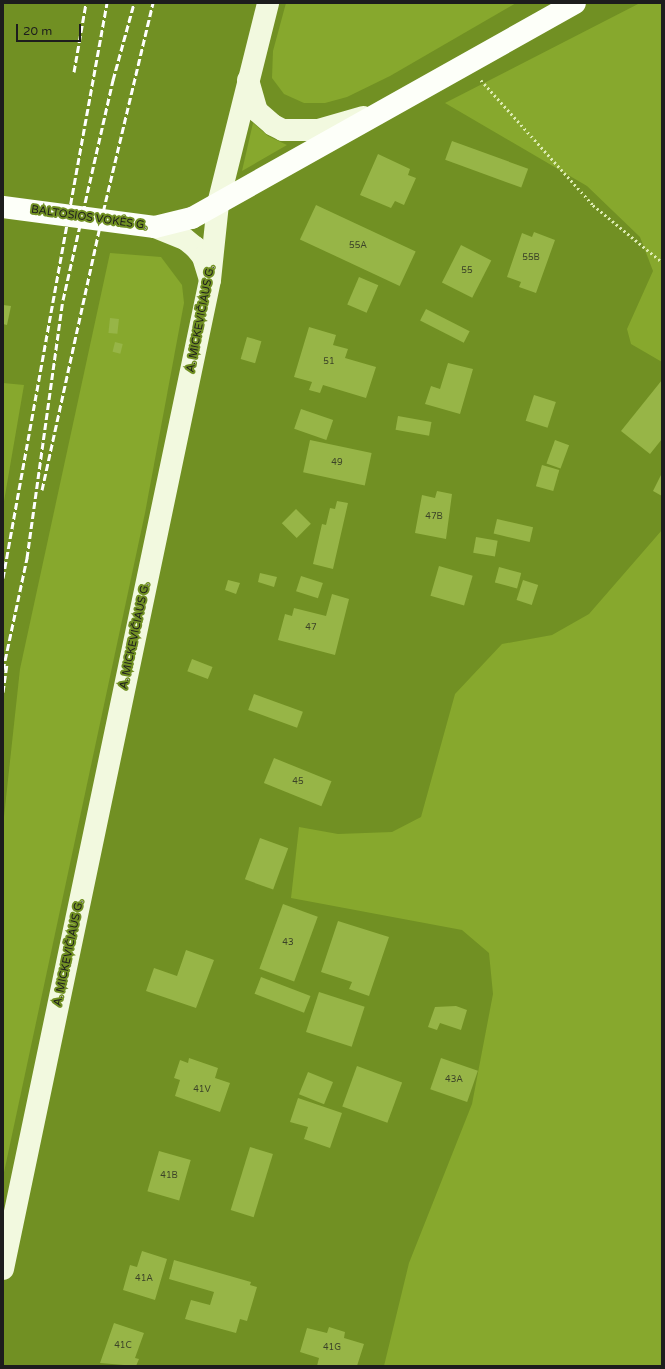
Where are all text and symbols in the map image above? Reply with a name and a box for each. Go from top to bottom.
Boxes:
scale bar [18,16,83,42]
text: 20 m [23,24,52,38]
street label: BALTOSIOS VOKĖS G. [30,203,148,233]
house number: 55A [349,241,367,251]
house number: 55B [522,253,540,263]
street label: A. MICKEVIČIAUS G. [184,265,218,373]
house number: 55 [461,266,473,276]
house number: 51 [323,357,335,367]
house number: 49 [331,458,343,468]
house number: 47B [425,512,443,522]
street label: A. MICKEVIČIAUS G. [117,582,153,690]
house number: 47 [305,623,317,633]
house number: 45 [292,777,304,787]
street label: A. MICKEVIČIAUS G. [51,899,87,1007]
house number: 43 [282,938,294,948]
house number: 43A [445,1075,463,1085]
house number: 41V [193,1085,211,1095]
house number: 41B [160,1171,178,1181]
house number: 41A [135,1274,153,1284]
house number: 41C [114,1341,132,1351]
house number: 41G [323,1343,341,1353]

